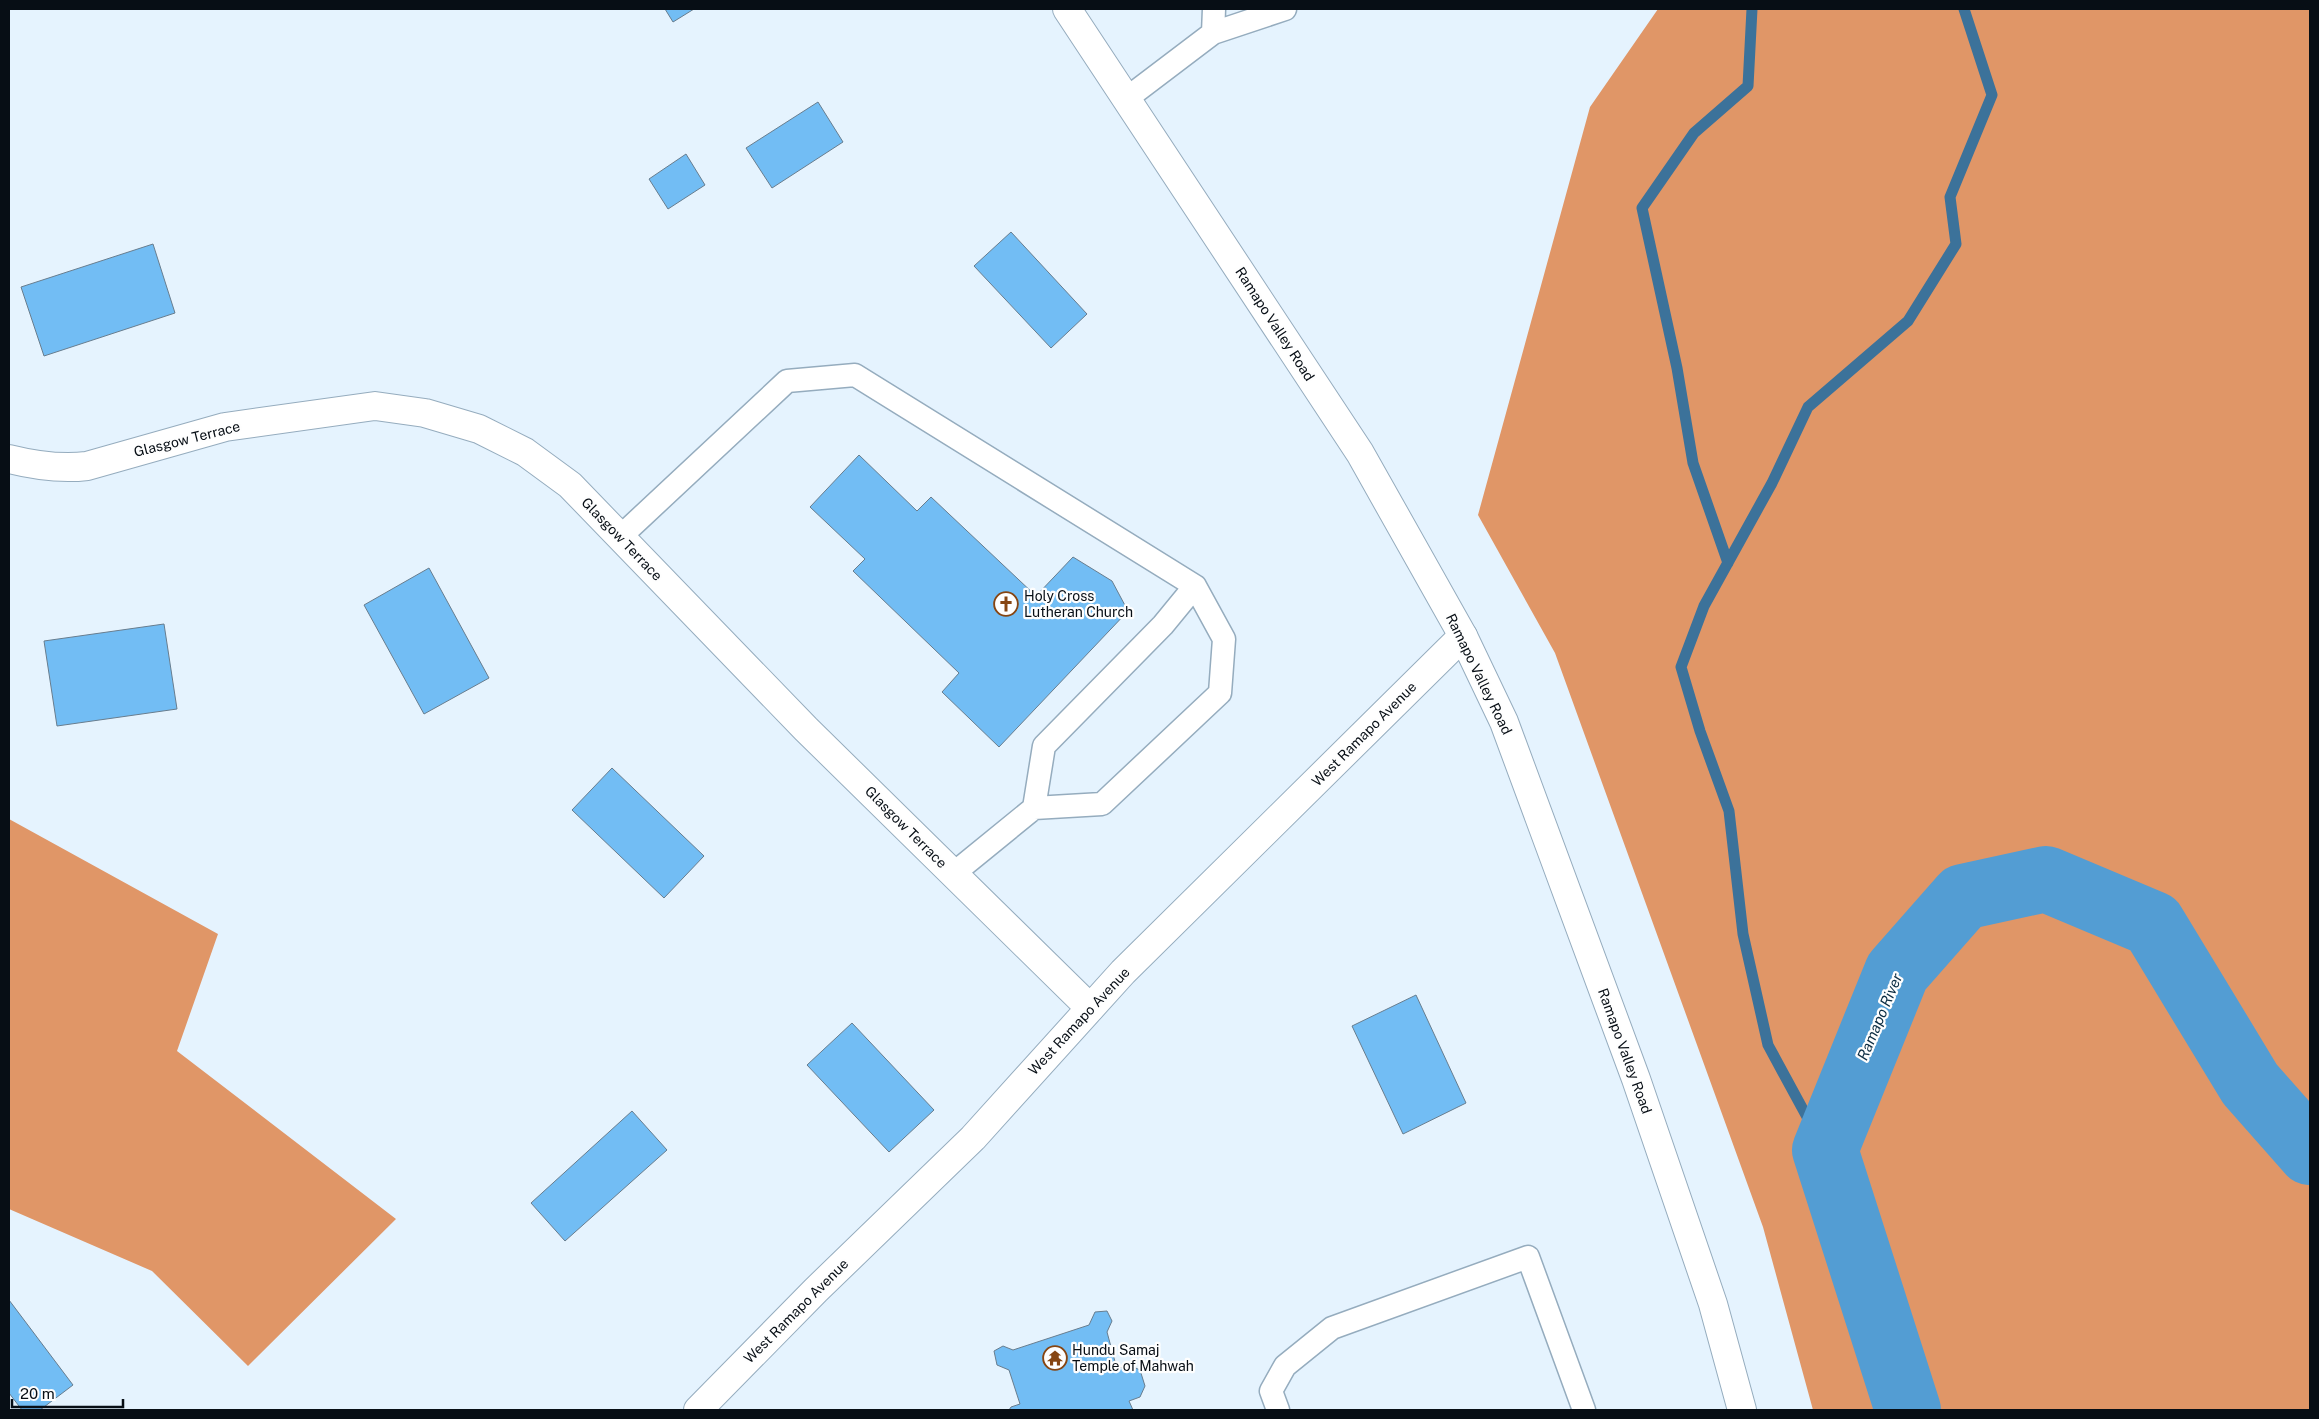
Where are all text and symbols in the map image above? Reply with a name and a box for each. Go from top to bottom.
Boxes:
street label: Ramapo Valley Road [1232,264,1318,384]
street label: Glasgow Terrace [132,418,242,460]
street label: Glasgow Terrace [578,494,666,584]
place label: Holy Cross Lutheran Church [1024,588,1133,620]
church icon: Holy Cross Lutheran Church [993,591,1019,617]
street label: Ramapo Valley Road [1443,611,1515,737]
street label: West Ramapo Avenue [1309,678,1420,789]
street label: Glasgow Terrace [862,783,950,871]
street label: West Ramapo Avenue [1025,964,1133,1078]
water label: Ramapo River [1854,971,1906,1063]
street label: Ramapo Valley Road [1595,986,1655,1116]
street label: West Ramapo Avenue [741,1255,852,1366]
place label: Hundu Samaj Temple of Mahwah [1072,1342,1194,1374]
temple icon: Hundu Samaj Temple of Mahwah [1042,1345,1068,1371]
scale bar [12,1376,124,1408]
text: 20 m [20,1385,55,1402]

